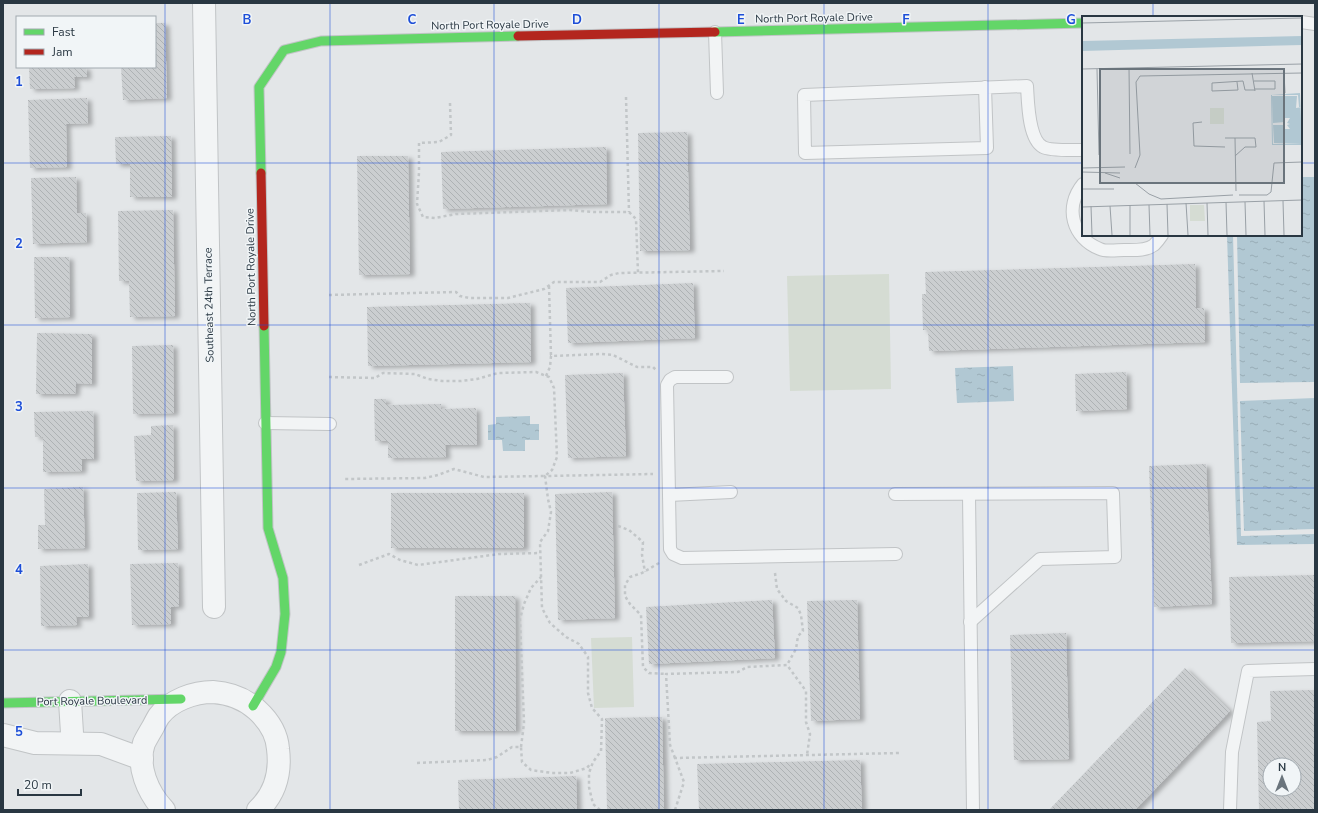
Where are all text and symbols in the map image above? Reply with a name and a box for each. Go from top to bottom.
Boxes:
street label: North Port Royale Drive [755,9,873,27]
text: B [243,11,252,29]
text: C [408,11,417,29]
text: D [572,11,582,29]
text: E [737,11,745,29]
text: F [902,11,910,29]
text: G [1066,11,1076,29]
legend [16,16,156,68]
street label: North Port Royale Drive [431,16,549,34]
inset map [1082,16,1302,236]
text: Fast [52,24,75,40]
text: Jam [51,44,73,60]
text: 1 [15,73,23,91]
street label: North Port Royale Drive [242,208,260,326]
text: 2 [15,235,23,253]
street label: Southeast 24th Terrace [200,247,218,363]
text: 3 [15,398,23,416]
text: 4 [15,561,23,579]
street label: Port Royale Boulevard [37,693,147,709]
text: 5 [15,723,23,741]
north arrow [1262,757,1302,797]
text: N [1278,760,1286,775]
scale bar [18,771,81,797]
text: 20 m [24,777,52,793]

